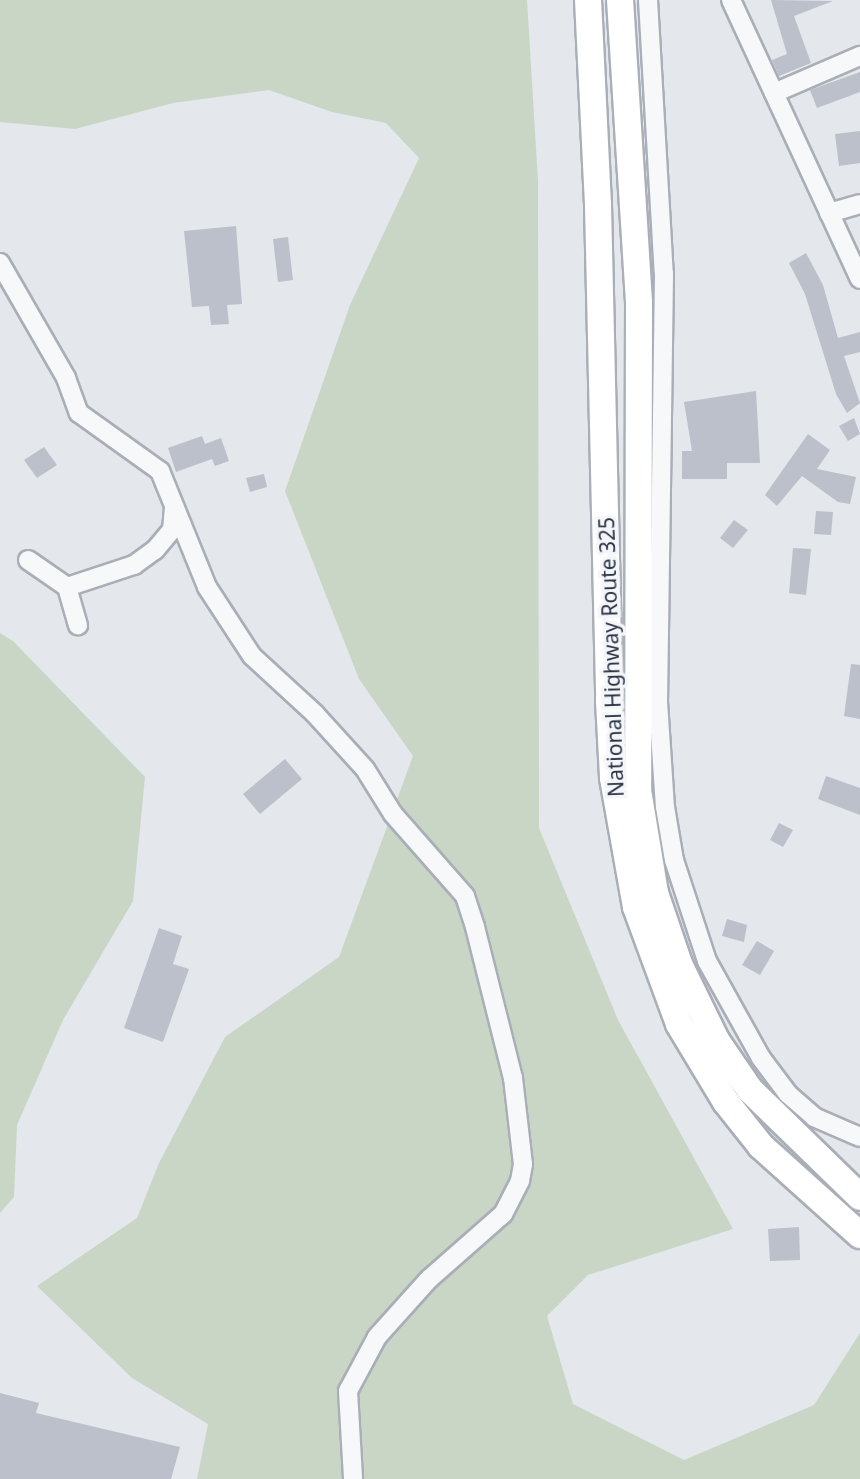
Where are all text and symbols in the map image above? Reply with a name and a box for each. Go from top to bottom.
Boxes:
street label: National Highway Route 325 [594,517,628,797]

